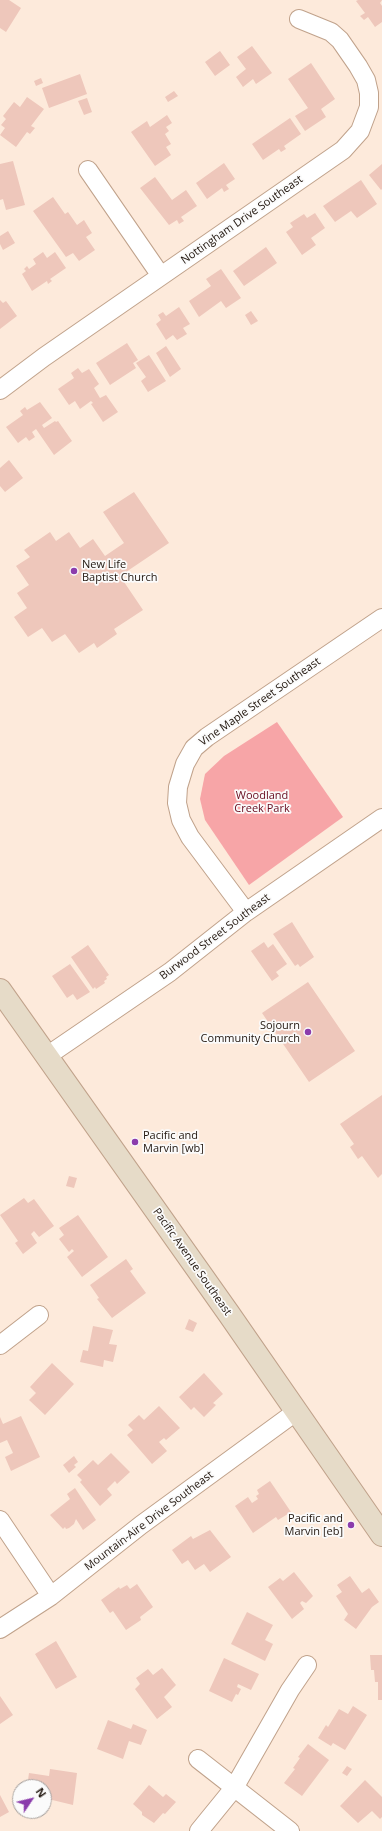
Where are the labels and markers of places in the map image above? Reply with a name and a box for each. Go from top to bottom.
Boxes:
place label: New Life Baptist Church [82,558,158,584]
marker: New Life Baptist Church [69,566,79,576]
place label: Sojourn Community Church [201,1019,300,1045]
marker: Sojourn Community Church [303,1027,313,1037]
place label: Pacific and Marvin [wb] [143,1129,204,1155]
marker: Pacific and Marvin [wb] [130,1137,140,1147]
place label: Pacific and Marvin [eb] [285,1512,343,1538]
marker: Pacific and Marvin [eb] [346,1520,356,1530]

